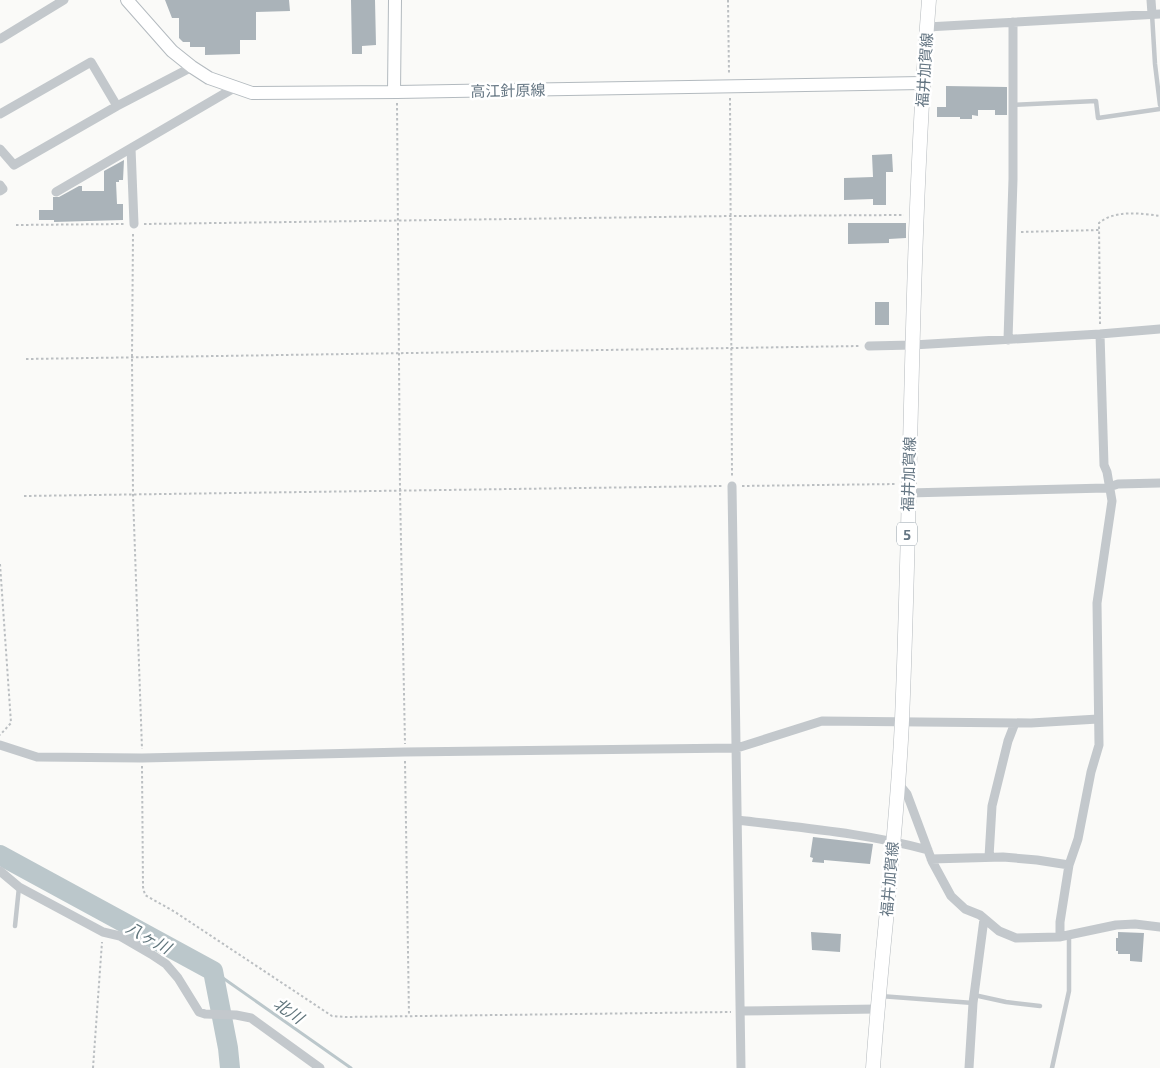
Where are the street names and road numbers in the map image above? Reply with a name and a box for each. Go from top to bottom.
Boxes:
street label: 福井加賀線 [912,32,936,108]
street label: 高江針原線 [470,80,546,100]
street label: 福井加賀線 [898,436,918,512]
road number: 5 [897,522,917,546]
street label: 福井加賀線 [877,841,901,917]

